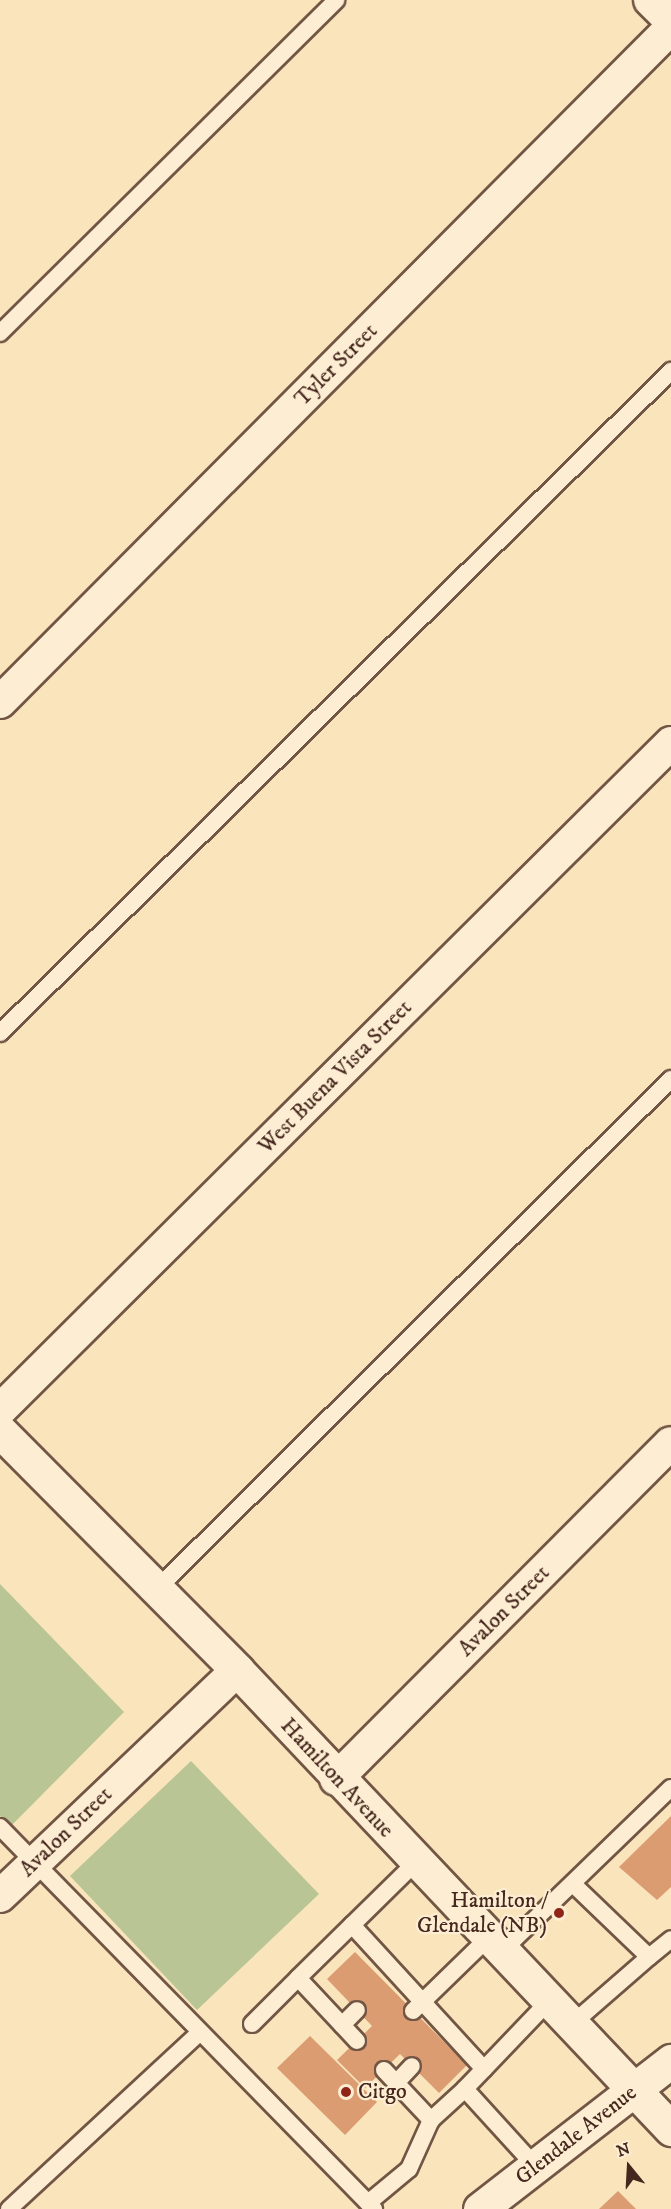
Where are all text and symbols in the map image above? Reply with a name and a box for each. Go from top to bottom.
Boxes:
street label: Tyler Street [289,318,383,412]
street label: West Buena Vista Street [253,995,417,1159]
street label: Avalon Street [453,1560,555,1662]
street label: Hamilton Avenue [275,1713,399,1843]
street label: Avalon Street [14,1781,118,1883]
place label: Hamilton / Glendale (NB) [417,1887,547,1939]
marker: Hamilton / Glendale (NB) [552,1906,566,1920]
place label: Citgo [358,2079,407,2105]
street label: Glendale Avenue [510,2079,642,2191]
marker: Citgo [339,2085,353,2099]
north arrow [599,2137,659,2197]
text: N [614,2138,633,2161]

